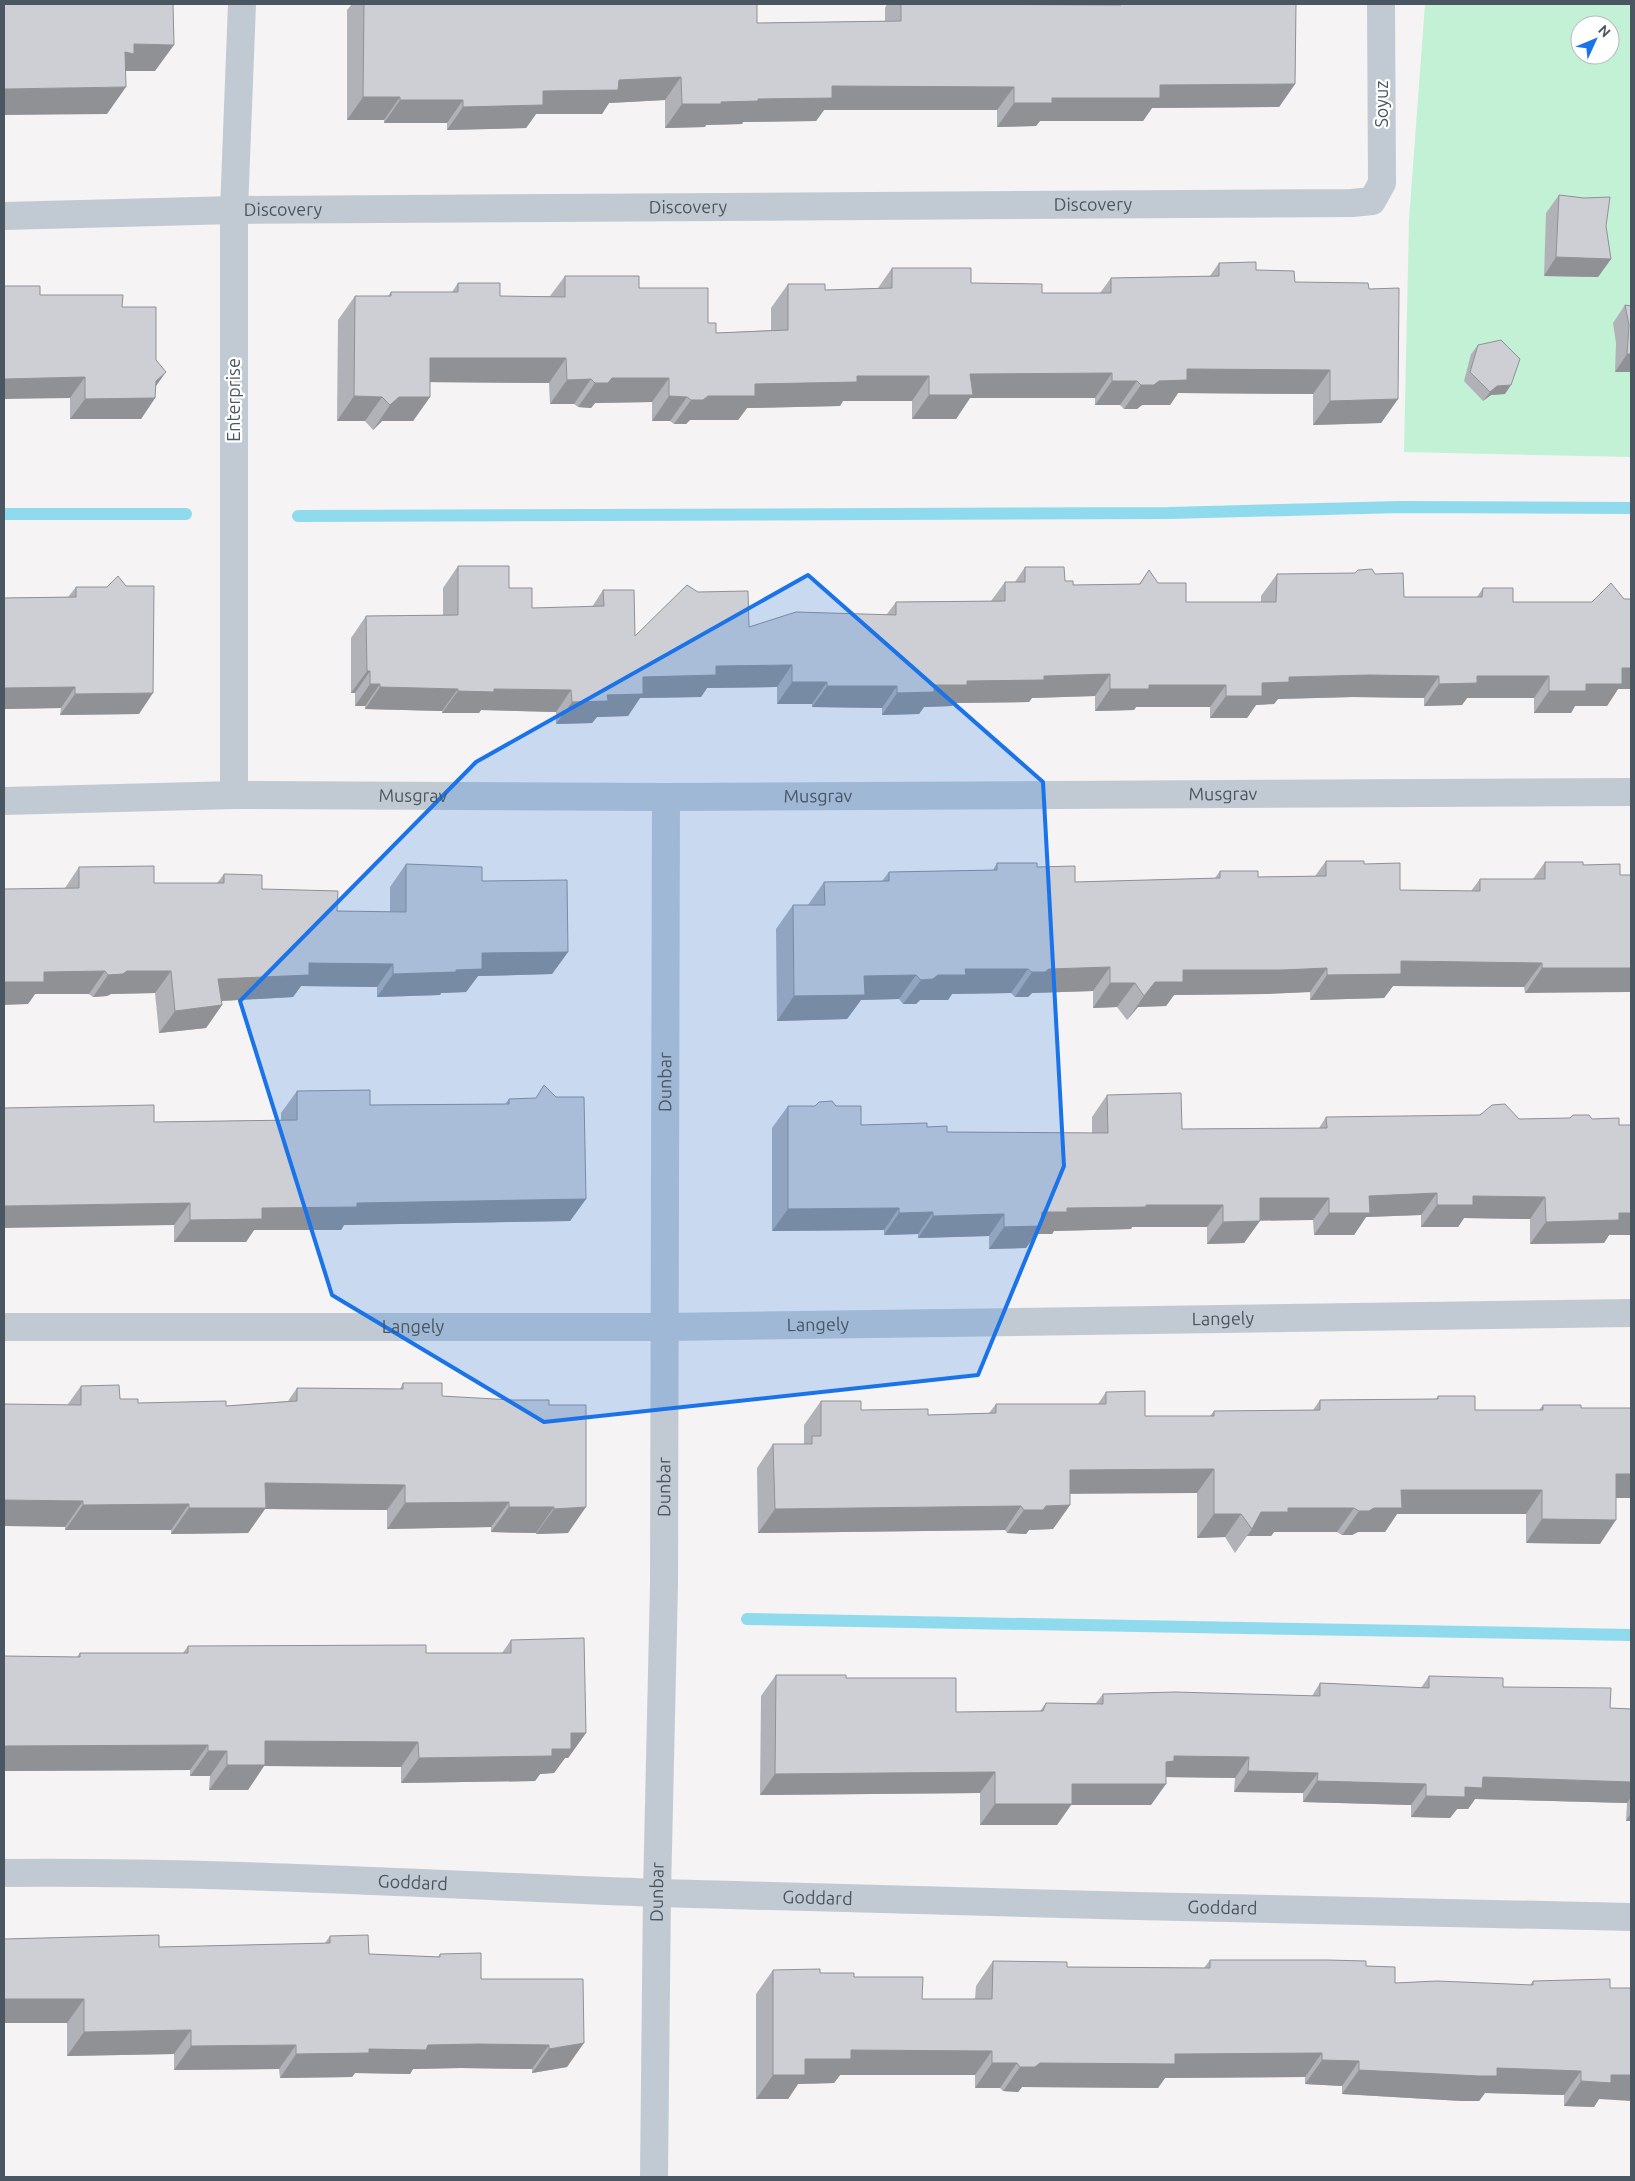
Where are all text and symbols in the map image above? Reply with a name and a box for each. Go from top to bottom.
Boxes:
north arrow [1570,15,1620,65]
text: N [1595,22,1614,40]
street label: Soyuz [1371,80,1391,128]
street label: Discovery [1054,193,1132,214]
street label: Discovery [649,196,727,216]
street label: Discovery [244,198,322,219]
street label: Enterprise [223,358,243,442]
street label: Musgrav [1188,783,1258,803]
street label: Musgrav [378,785,448,805]
street label: Musgrav [783,785,853,805]
street label: Dunbar [654,1052,674,1112]
street label: Langely [1192,1307,1255,1328]
street label: Langely [787,1313,850,1334]
street label: Langely [382,1316,445,1336]
street label: Dunbar [653,1457,673,1517]
street label: Dunbar [646,1862,667,1922]
street label: Goddard [377,1870,448,1893]
street label: Goddard [782,1886,853,1908]
street label: Goddard [1187,1896,1258,1918]

